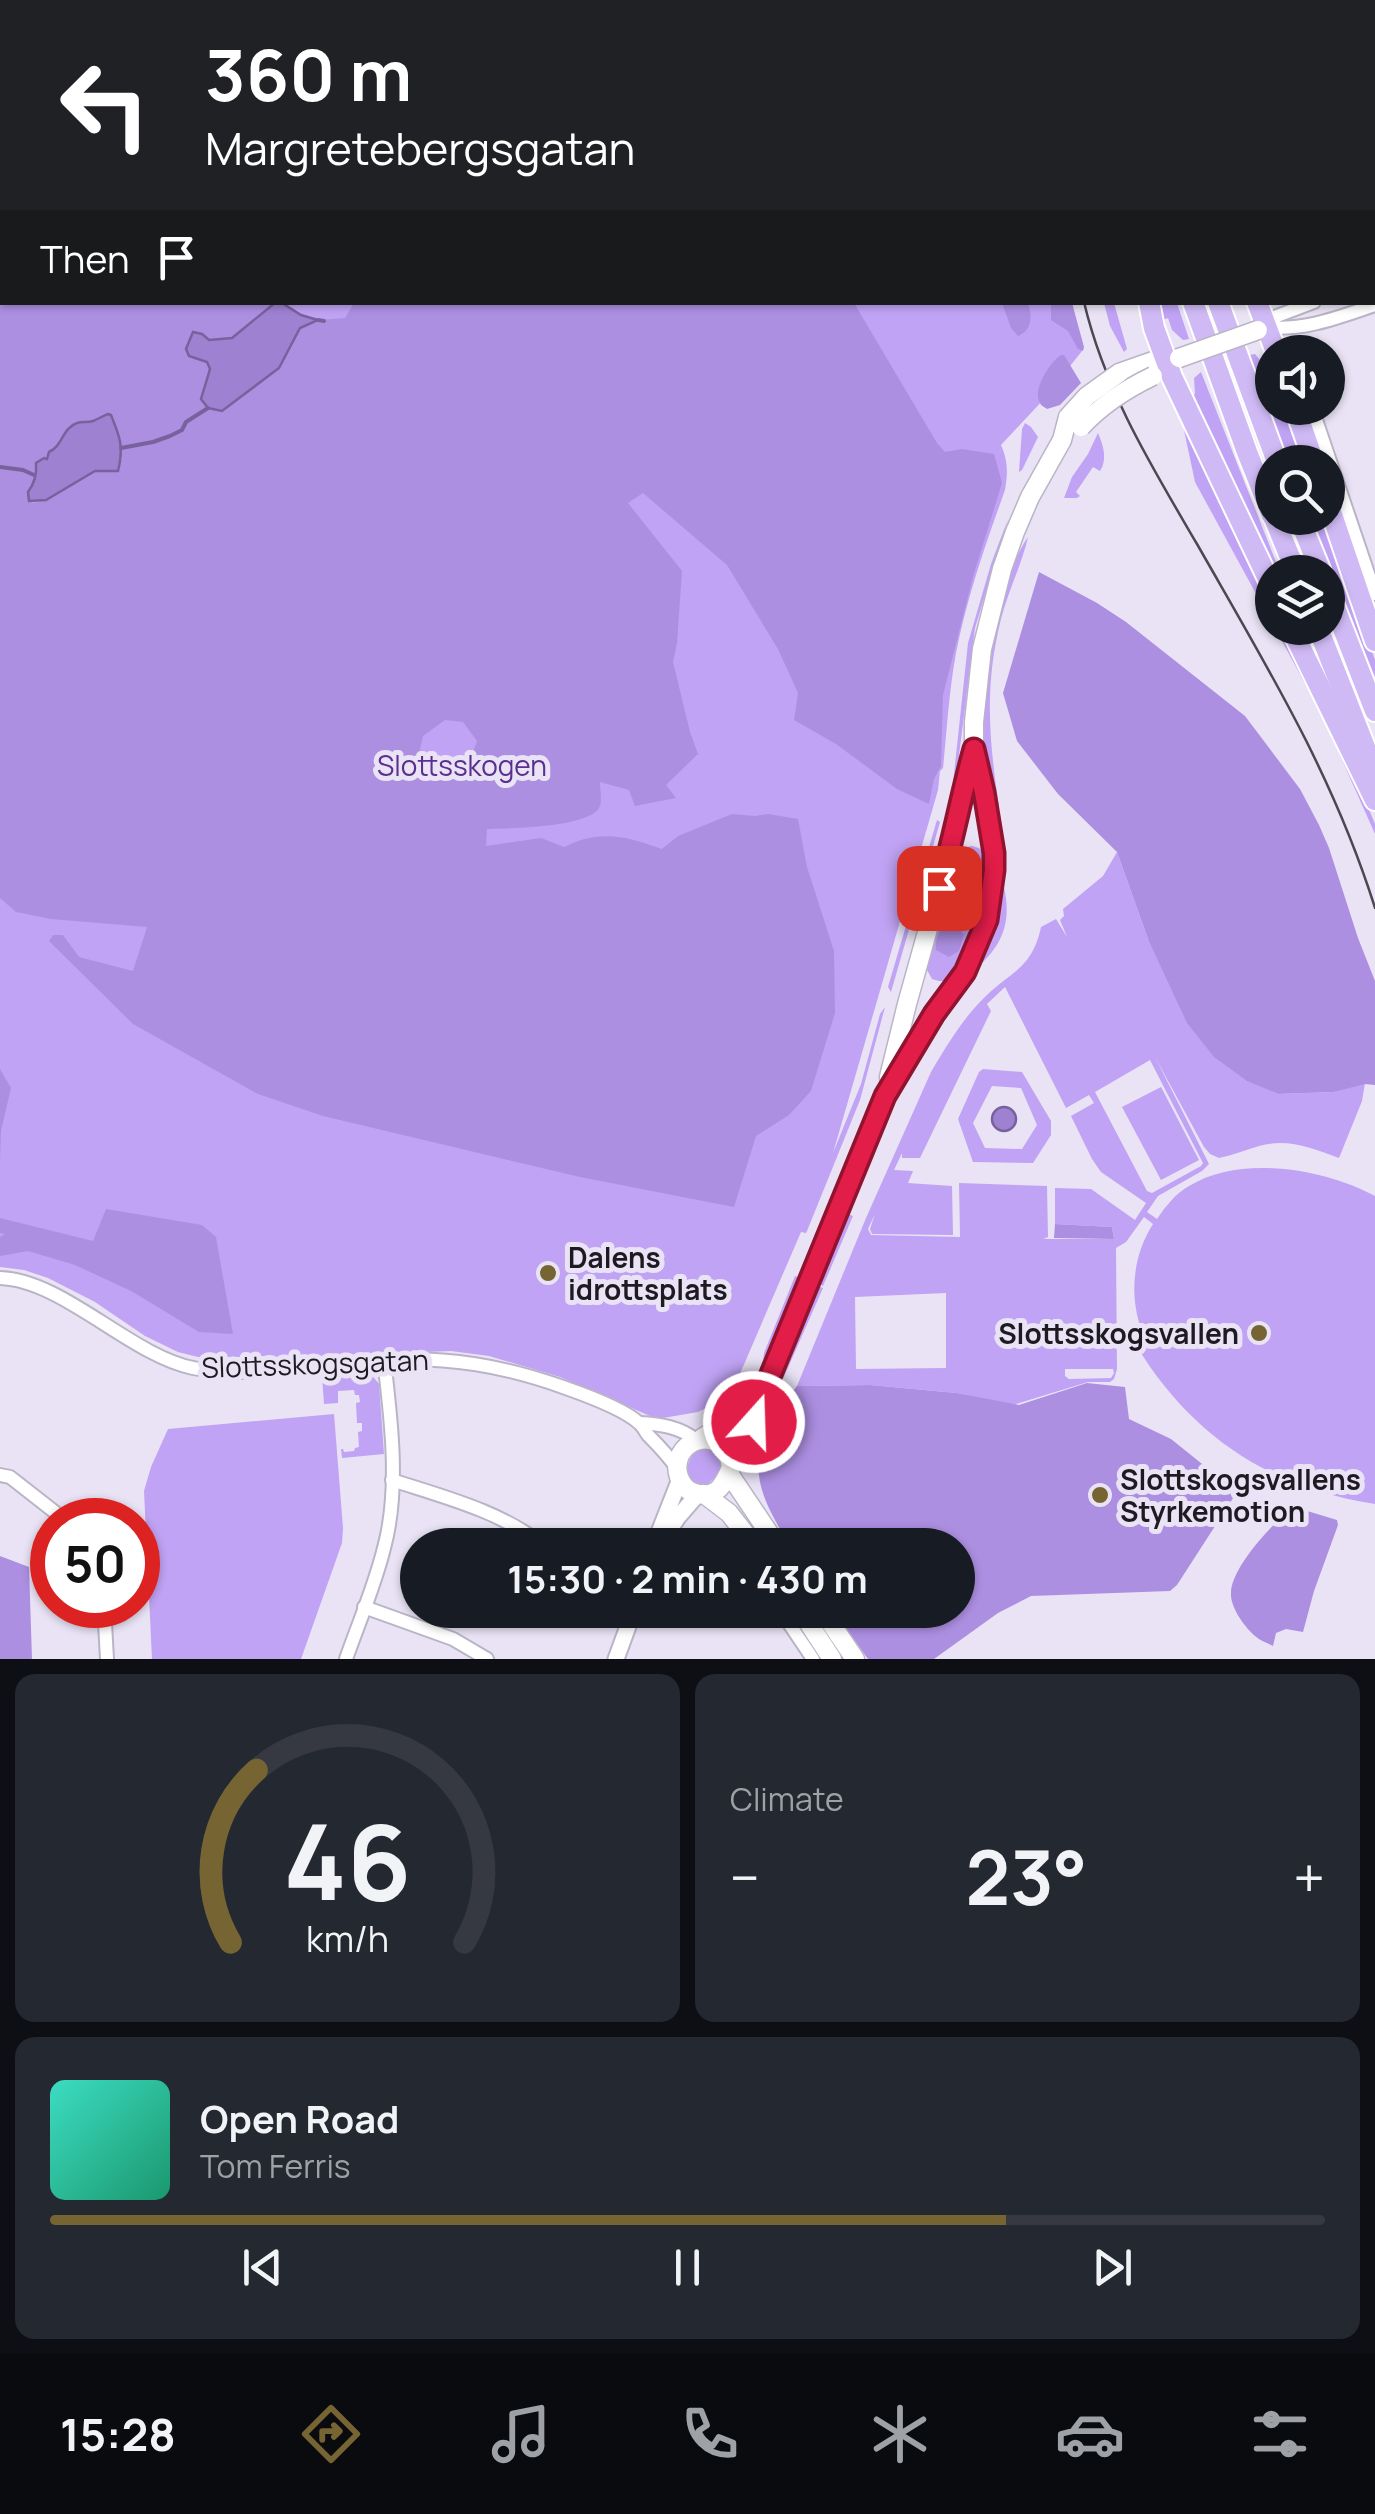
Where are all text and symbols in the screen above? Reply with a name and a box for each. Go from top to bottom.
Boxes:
text: 360 m [205,26,412,122]
icon: left [40,40,170,170]
text: Margretebergsgatan [205,117,635,179]
icon: arrive [149,230,204,285]
text: Then [40,232,129,284]
map controls [1255,335,1345,645]
button: sound [1255,335,1345,425]
button: search [1255,445,1345,535]
button: layers [1255,555,1345,645]
park label: Slottsskogen [377,746,547,784]
pin [897,846,982,931]
icon: arrive [912,861,967,916]
place label: Dalens idrottsplats [568,1238,728,1308]
marker: Dalens idrottsplats [537,1262,559,1284]
place label: Slottsskogsvallen [998,1314,1239,1352]
marker: Slottsskogsvallen [1248,1322,1270,1344]
street label: Slottsskogsgatan [201,1340,429,1386]
position arrow [702,1370,806,1474]
place label: Slottskogsvallens Styrkemotion [1120,1460,1361,1530]
marker: Slottskogsvallens Styrkemotion [1089,1484,1111,1506]
speed limit sign: 50 [30,1498,160,1628]
text: 15:30 · 2 min · 430 m [507,1552,868,1604]
text: Climate [730,1777,844,1821]
text: 46 [284,1789,411,1931]
text: 23° [965,1825,1088,1928]
text: − [730,1839,760,1915]
text: + [1293,1839,1325,1915]
text: km/h [306,1914,389,1963]
text: Open Road [200,2092,399,2144]
text: Tom Ferris [200,2144,351,2188]
icon: previous [235,2240,290,2295]
icon: pause [660,2240,715,2295]
icon: next [1085,2240,1140,2295]
icon: directions [296,2399,366,2469]
icon: music [486,2399,556,2469]
icon: phone [675,2399,745,2469]
icon: climate [865,2399,935,2469]
icon: car [1055,2399,1125,2469]
icon: filters [1245,2399,1315,2469]
text: 15:28 [60,2403,176,2465]

